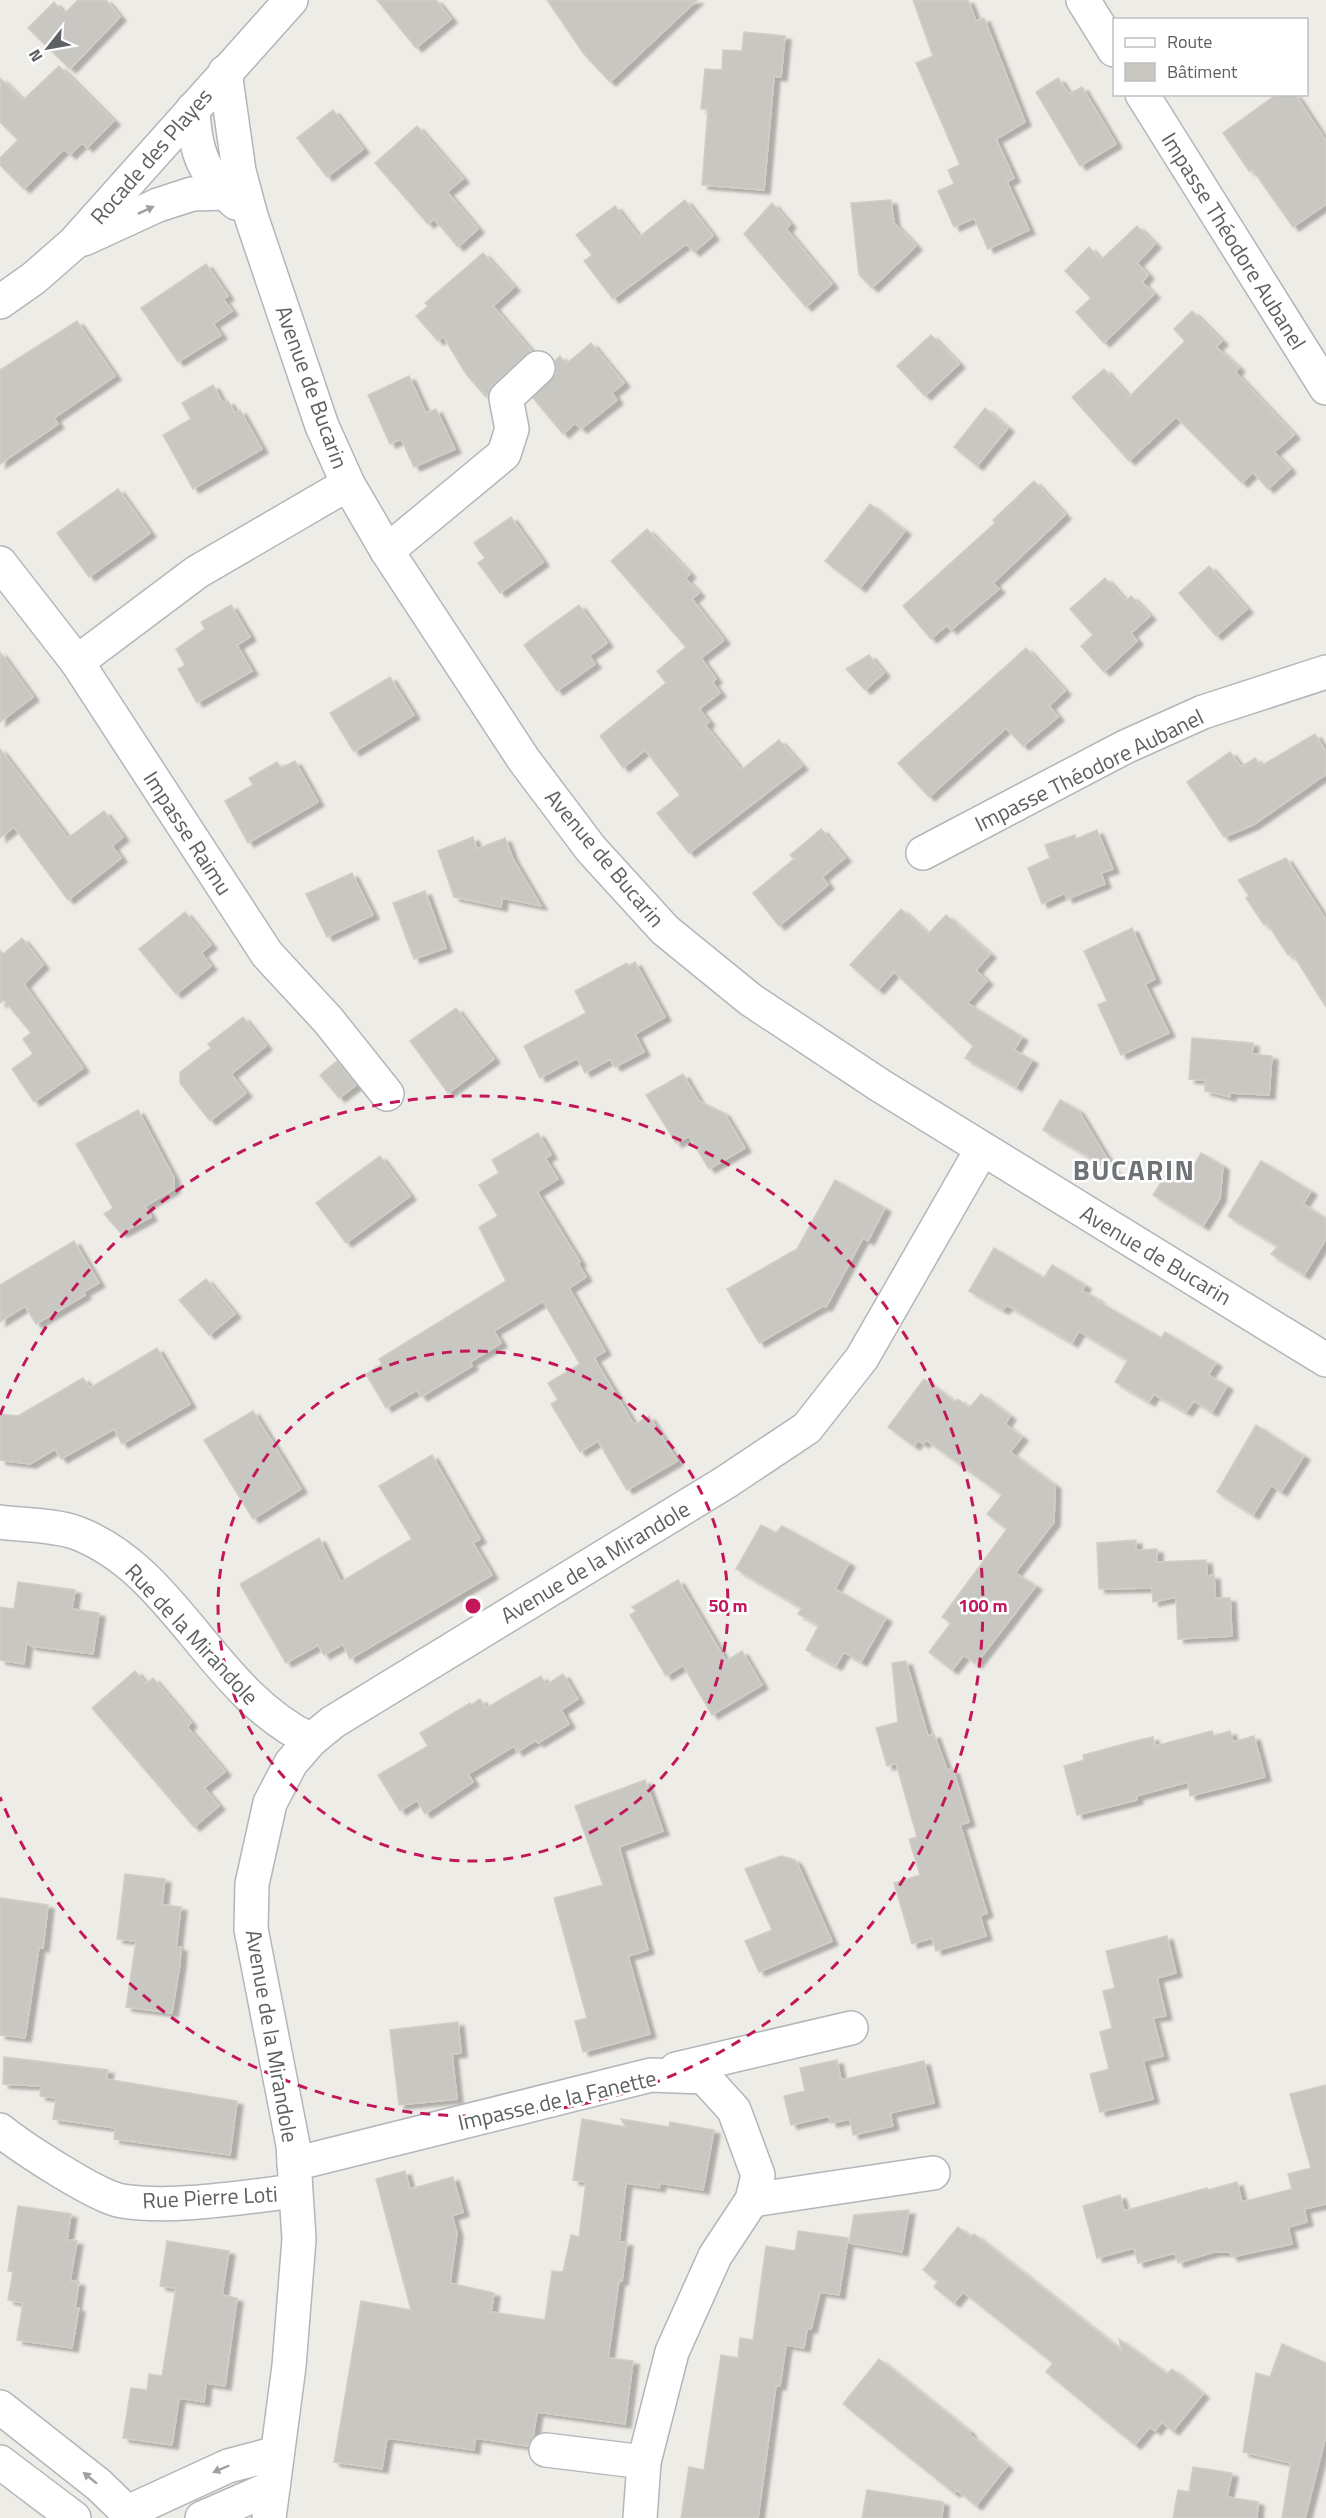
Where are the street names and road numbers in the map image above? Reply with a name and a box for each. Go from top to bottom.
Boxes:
street label: Rocade des Playes [82,80,220,232]
street label: Impasse Théodore Aubanel [1153,126,1315,356]
street label: Avenue de Bucarin [267,301,357,473]
street label: Impasse Théodore Aubanel [969,700,1209,840]
street label: Impasse Raimu [135,764,241,902]
street label: Avenue de Bucarin [537,781,673,935]
street label: Avenue de Bucarin [1074,1196,1238,1314]
street label: Avenue de la Mirandole [494,1492,696,1632]
street label: Rue de la Mirandole [117,1556,267,1712]
street label: Avenue de la Mirandole [237,1927,307,2145]
street label: Impasse de la Fanette [454,2061,660,2139]
street label: Rue Pierre Loti [141,2176,279,2218]

